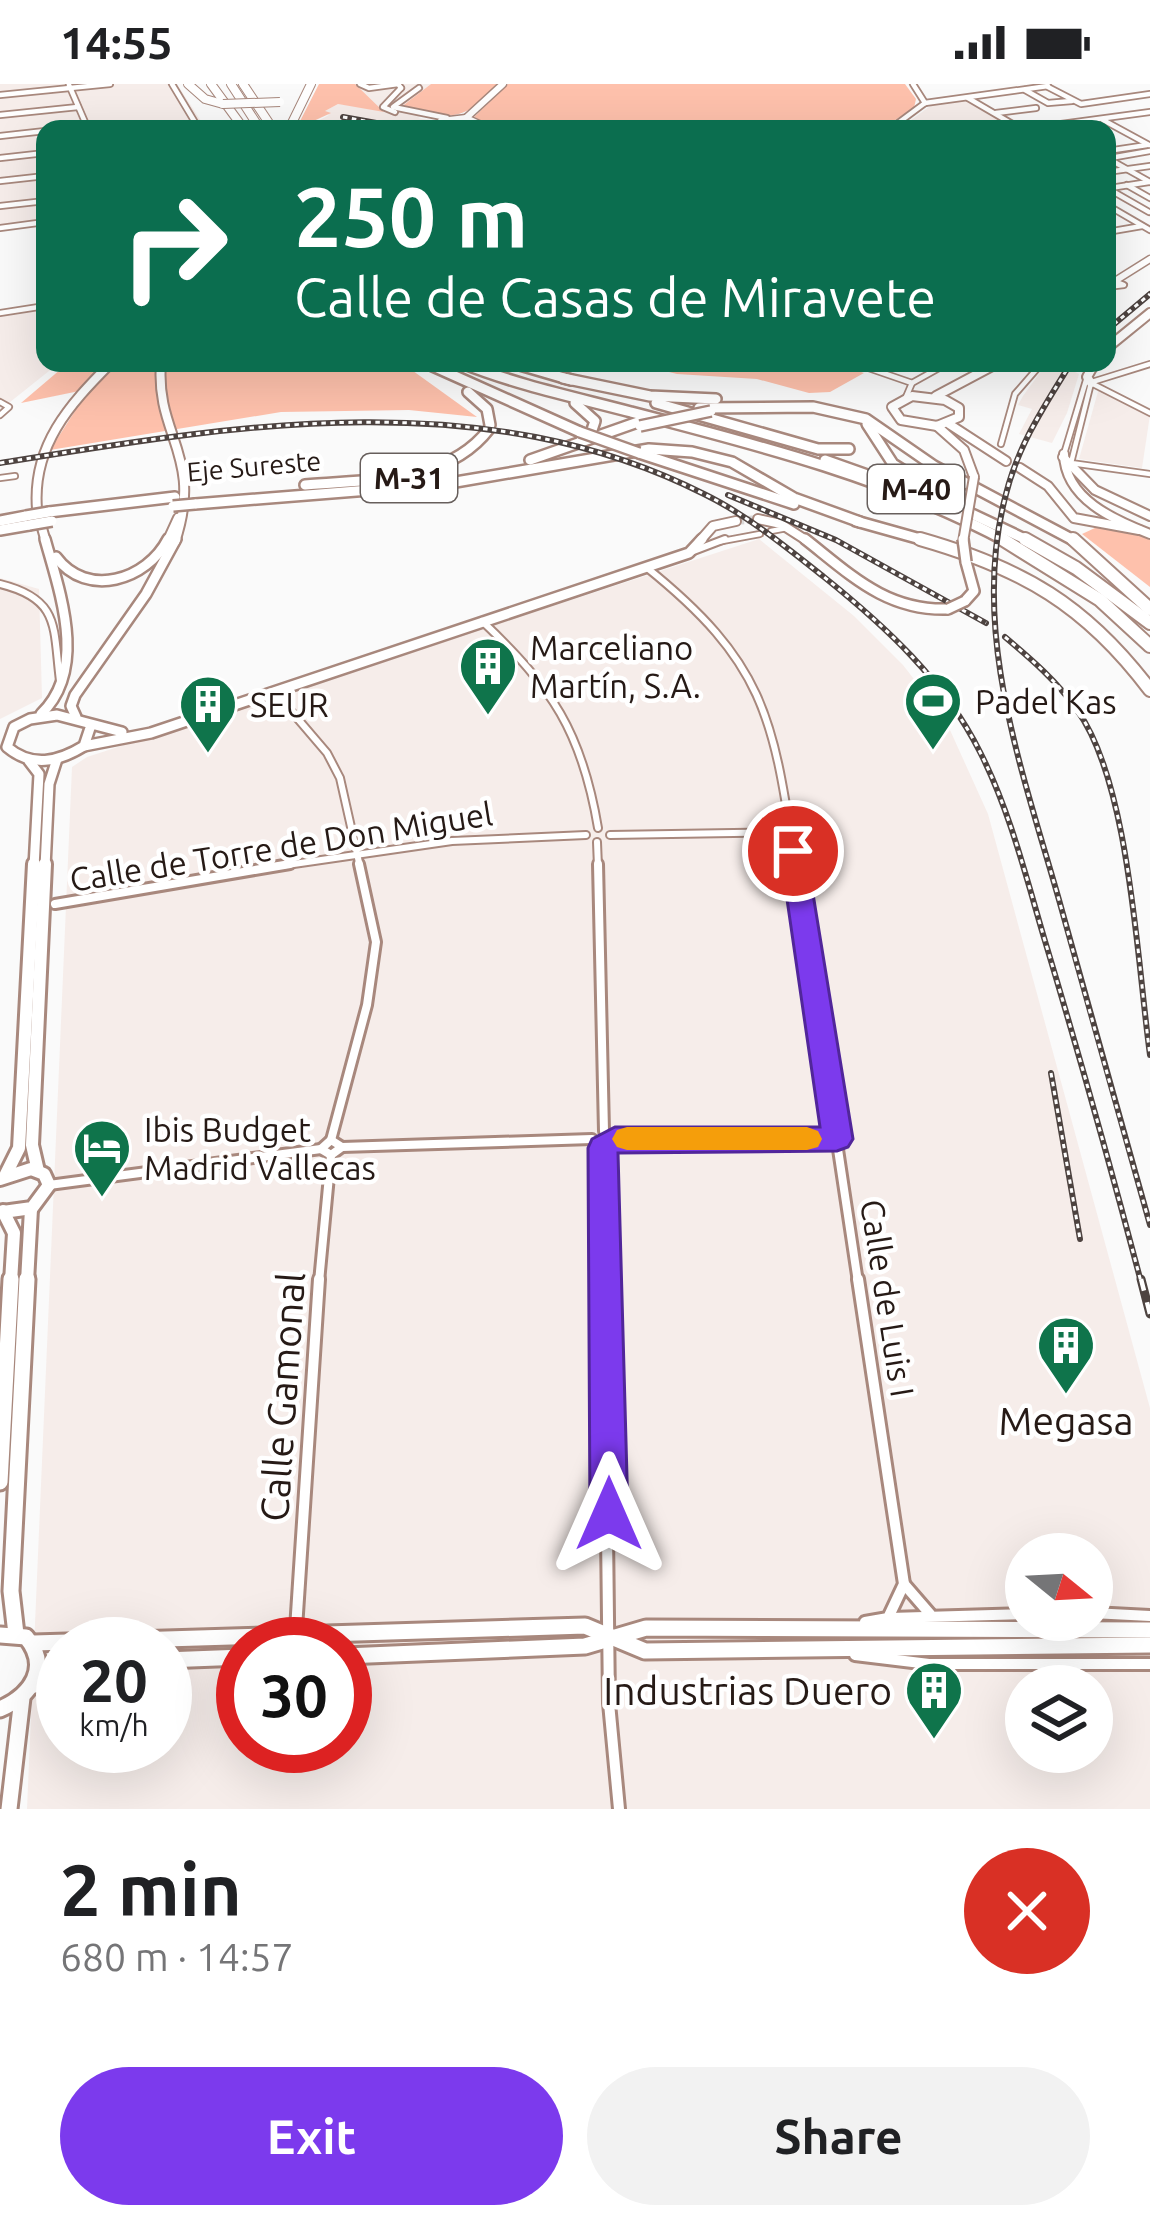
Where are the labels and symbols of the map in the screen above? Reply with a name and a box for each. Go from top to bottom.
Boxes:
street label: Eje Sureste [186,445,322,487]
road number: M-31 [361,454,457,502]
road number: M-40 [868,465,964,513]
place label: Marceliano Martín, S.A. [530,629,701,704]
building icon: Marceliano Martín, S.A. [457,635,519,717]
sports icon: Padel Kas [902,670,964,752]
building icon: SEUR [177,673,239,755]
place label: Padel Kas [975,683,1116,720]
place label: SEUR [250,686,329,723]
street label: Calle de Torre de Don Miguel [67,794,495,898]
pin [742,800,844,902]
place label: Ibis Budget Madrid Vallecas [144,1111,376,1186]
hotel icon: Ibis Budget Madrid Vallecas [71,1117,133,1199]
street label: Calle de Luis I [854,1197,922,1399]
street label: Calle Gamonal [252,1271,312,1523]
building icon: Megasa [1035,1314,1097,1396]
place label: Megasa [999,1399,1133,1442]
position arrow [546,1451,672,1577]
north arrow [1005,1533,1113,1641]
speed limit sign: 30 [216,1617,372,1773]
building icon: Industrias Duero [903,1659,965,1741]
place label: Industrias Duero [603,1669,892,1712]

